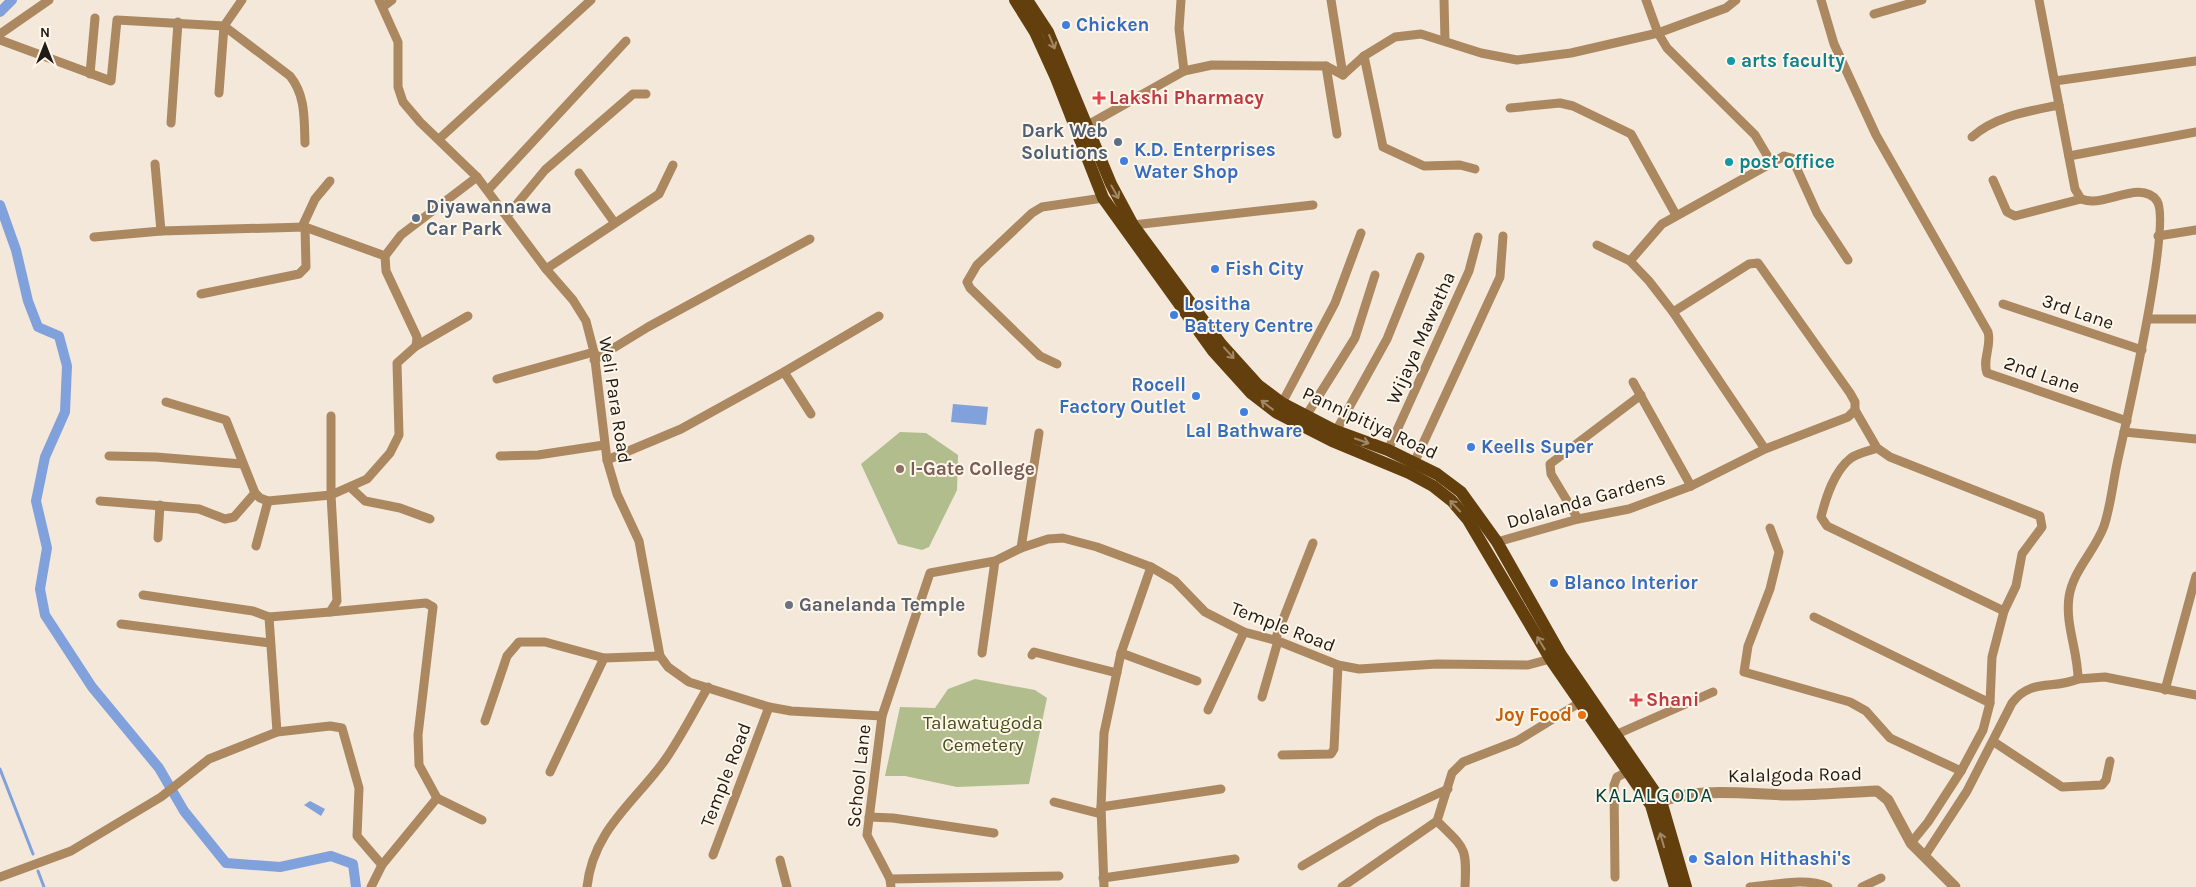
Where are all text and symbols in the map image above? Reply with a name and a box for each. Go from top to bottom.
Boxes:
place label: Chicken [1076,14,1149,36]
marker: Chicken [1060,19,1072,31]
north arrow [20,20,70,70]
text: N [40,24,50,41]
one-way arrow [1048,34,1057,49]
place label: arts faculty [1741,50,1845,72]
marker: arts faculty [1725,55,1737,67]
place label: Lakshi Pharmacy [1109,87,1264,109]
marker: Lakshi Pharmacy [1093,92,1105,104]
place label: Dark Web Solutions [1021,120,1108,164]
marker: Dark Web Solutions [1112,136,1124,148]
place label: K.D. Enterprises Water Shop [1134,139,1276,183]
place label: post office [1739,151,1835,173]
marker: K.D. Enterprises Water Shop [1118,155,1130,167]
marker: post office [1723,156,1735,168]
one-way arrow [1110,184,1120,199]
place label: Diyawannawa Car Park [426,196,552,240]
marker: Diyawannawa Car Park [410,212,422,224]
place label: Fish City [1225,258,1304,280]
marker: Fish City [1209,263,1221,275]
street label: Wijaya Mawatha [1382,268,1460,408]
street label: 3rd Lane [2039,289,2117,335]
place label: Lositha Battery Centre [1184,293,1313,337]
marker: Lositha Battery Centre [1168,309,1180,321]
street label: Weli Para Road [594,335,636,465]
one-way arrow [1223,346,1235,359]
street label: 2nd Lane [2001,352,2083,398]
place label: Rocell Factory Outlet [1059,374,1186,418]
street label: Pannipitiya Road [1299,382,1441,464]
marker: Rocell Factory Outlet [1190,390,1202,402]
one-way arrow [1261,400,1274,411]
marker: Lal Bathware [1238,406,1250,418]
place label: Lal Bathware [1186,420,1302,442]
place label: Keells Super [1481,436,1594,458]
one-way arrow [1354,437,1370,446]
marker: Keells Super [1465,441,1477,453]
place label: I-Gate College [910,458,1035,480]
marker: I-Gate College [894,463,906,475]
street label: Dolalanda Gardens [1504,467,1668,533]
one-way arrow [1449,499,1461,512]
place label: Blanco Interior [1564,572,1698,594]
marker: Blanco Interior [1548,577,1560,589]
place label: Ganelanda Temple [799,594,965,616]
street label: Temple Road [1228,597,1338,657]
marker: Ganelanda Temple [783,599,795,611]
one-way arrow [1536,636,1546,651]
place label: Shani [1646,689,1699,711]
marker: Shani [1630,694,1642,706]
place label: Joy Food [1495,704,1572,726]
marker: Joy Food [1576,709,1588,721]
park label: Talawatugoda Cemetery [923,712,1043,756]
street label: Temple Road [696,720,756,830]
street label: School Lane [843,723,875,829]
street label: Kalalgoda Road [1728,763,1862,787]
district label: KALALGODA [1595,783,1713,807]
one-way arrow [1656,833,1666,849]
place label: Salon Hithashi's [1703,848,1851,870]
marker: Salon Hithashi's [1687,853,1699,865]

